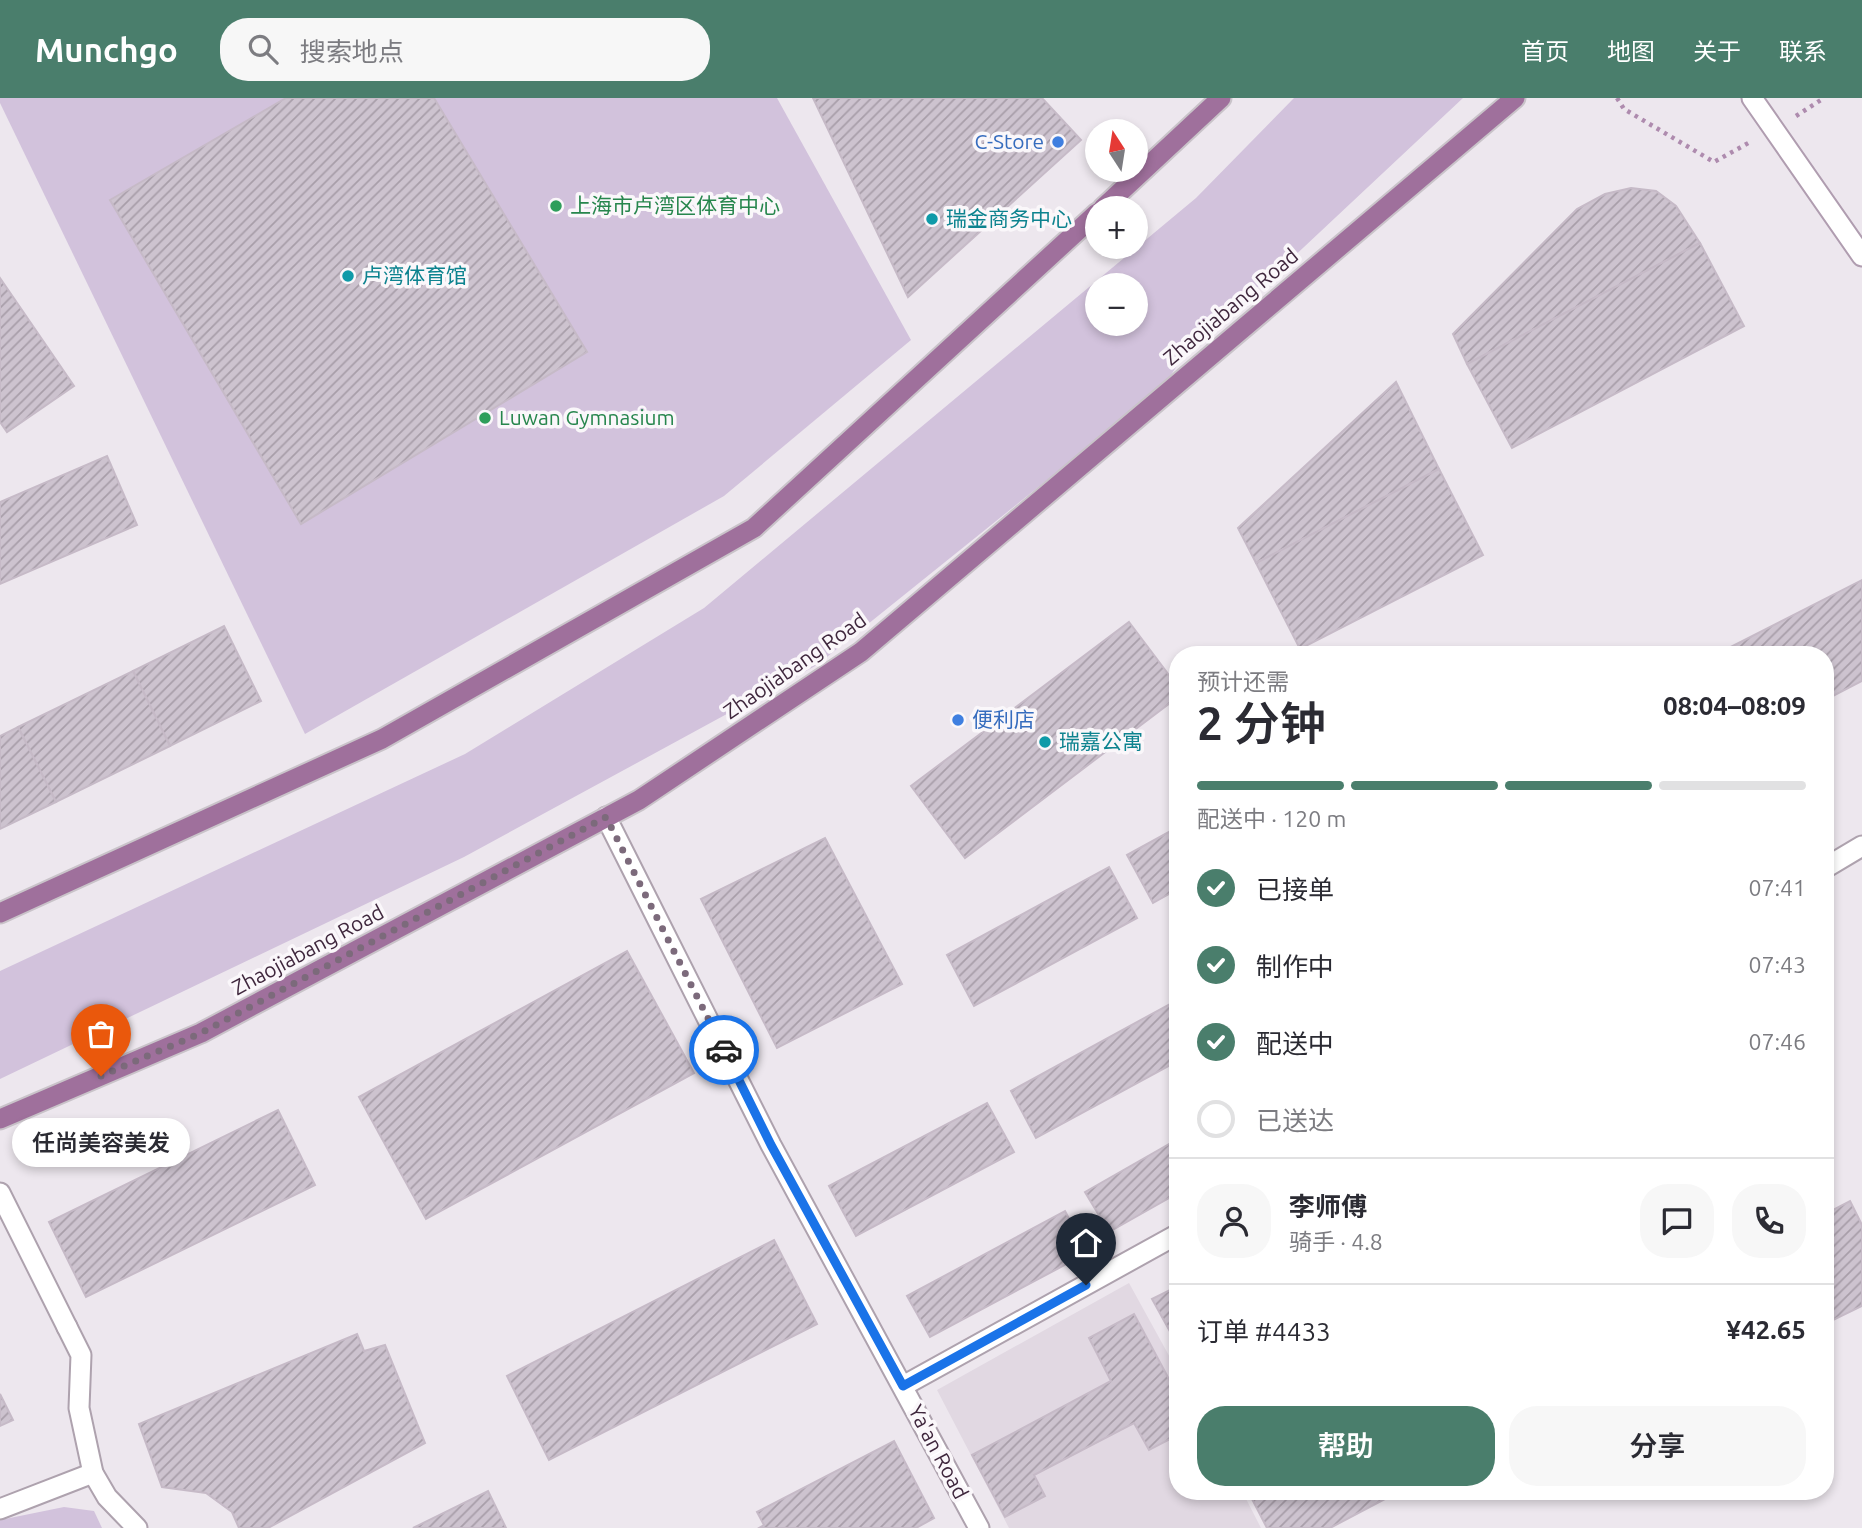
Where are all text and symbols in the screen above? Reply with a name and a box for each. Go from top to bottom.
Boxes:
search box [220,18,710,81]
icon: search [244,30,282,68]
text: Munchgo [35,31,178,68]
text: 搜索地点 [300,37,404,66]
text: 首页 [1521,38,1569,65]
text: 地图 [1607,38,1655,65]
text: 关于 [1693,38,1741,65]
text: 联系 [1779,38,1827,65]
north arrow [1085,119,1148,182]
map controls [1085,119,1148,336]
place label: C-Store [974,129,1044,153]
marker: C-Store [1050,134,1066,150]
place label: 上海市卢湾区体育中心 [570,193,780,217]
button: + [1085,196,1148,259]
marker: 上海市卢湾区体育中心 [548,198,564,214]
place label: 瑞金商务中心 [946,206,1072,230]
marker: 瑞金商务中心 [924,211,940,227]
street label: Zhaojiabang Road [1158,243,1303,370]
place label: 卢湾体育馆 [362,263,467,287]
marker: 卢湾体育馆 [340,268,356,284]
button: − [1085,273,1148,336]
place label: Luwan Gymnasium [499,405,675,429]
marker: Luwan Gymnasium [477,410,493,426]
street label: Zhaojiabang Road [719,607,870,723]
text: 预计还需 [1197,669,1289,694]
text: 08:04–08:09 [1663,691,1806,720]
text: 2 分钟 [1197,697,1326,749]
place label: 便利店 [972,707,1035,731]
marker: 便利店 [950,712,966,728]
place label: 瑞嘉公寓 [1059,729,1143,753]
marker: 瑞嘉公寓 [1037,734,1053,750]
text: 配送中 · 120 m [1197,806,1346,831]
icon: check [1197,869,1235,907]
text: 已接单 [1256,875,1334,904]
text: 07:41 [1748,875,1806,900]
street label: Zhaojiabang Road [228,899,387,999]
icon: check [1197,946,1235,984]
text: 制作中 [1256,952,1334,981]
text: 07:43 [1748,952,1806,977]
pin [71,1004,131,1076]
icon: bag [82,1015,120,1053]
courier [689,1015,759,1085]
icon: check [1197,1023,1235,1061]
text: 配送中 [1256,1029,1334,1058]
text: 07:46 [1748,1029,1806,1054]
icon: car [705,1031,743,1069]
text: 已送达 [1256,1106,1334,1135]
callout: 任尚美容美发 [12,1118,190,1167]
text: 任尚美容美发 [32,1130,170,1155]
button: person [1197,1184,1271,1258]
button: chat [1640,1184,1714,1258]
button: phone [1732,1184,1806,1258]
text: 李师傅 [1289,1192,1367,1221]
pin [1056,1213,1116,1285]
icon: home [1067,1224,1105,1262]
text: 骑手 · 4.8 [1289,1229,1383,1254]
text: ¥42.65 [1726,1315,1806,1344]
text: 订单 #4433 [1197,1317,1331,1346]
street label: Ya'an Road [904,1400,974,1503]
button: 帮助 [1197,1406,1495,1486]
button: 分享 [1509,1406,1806,1486]

